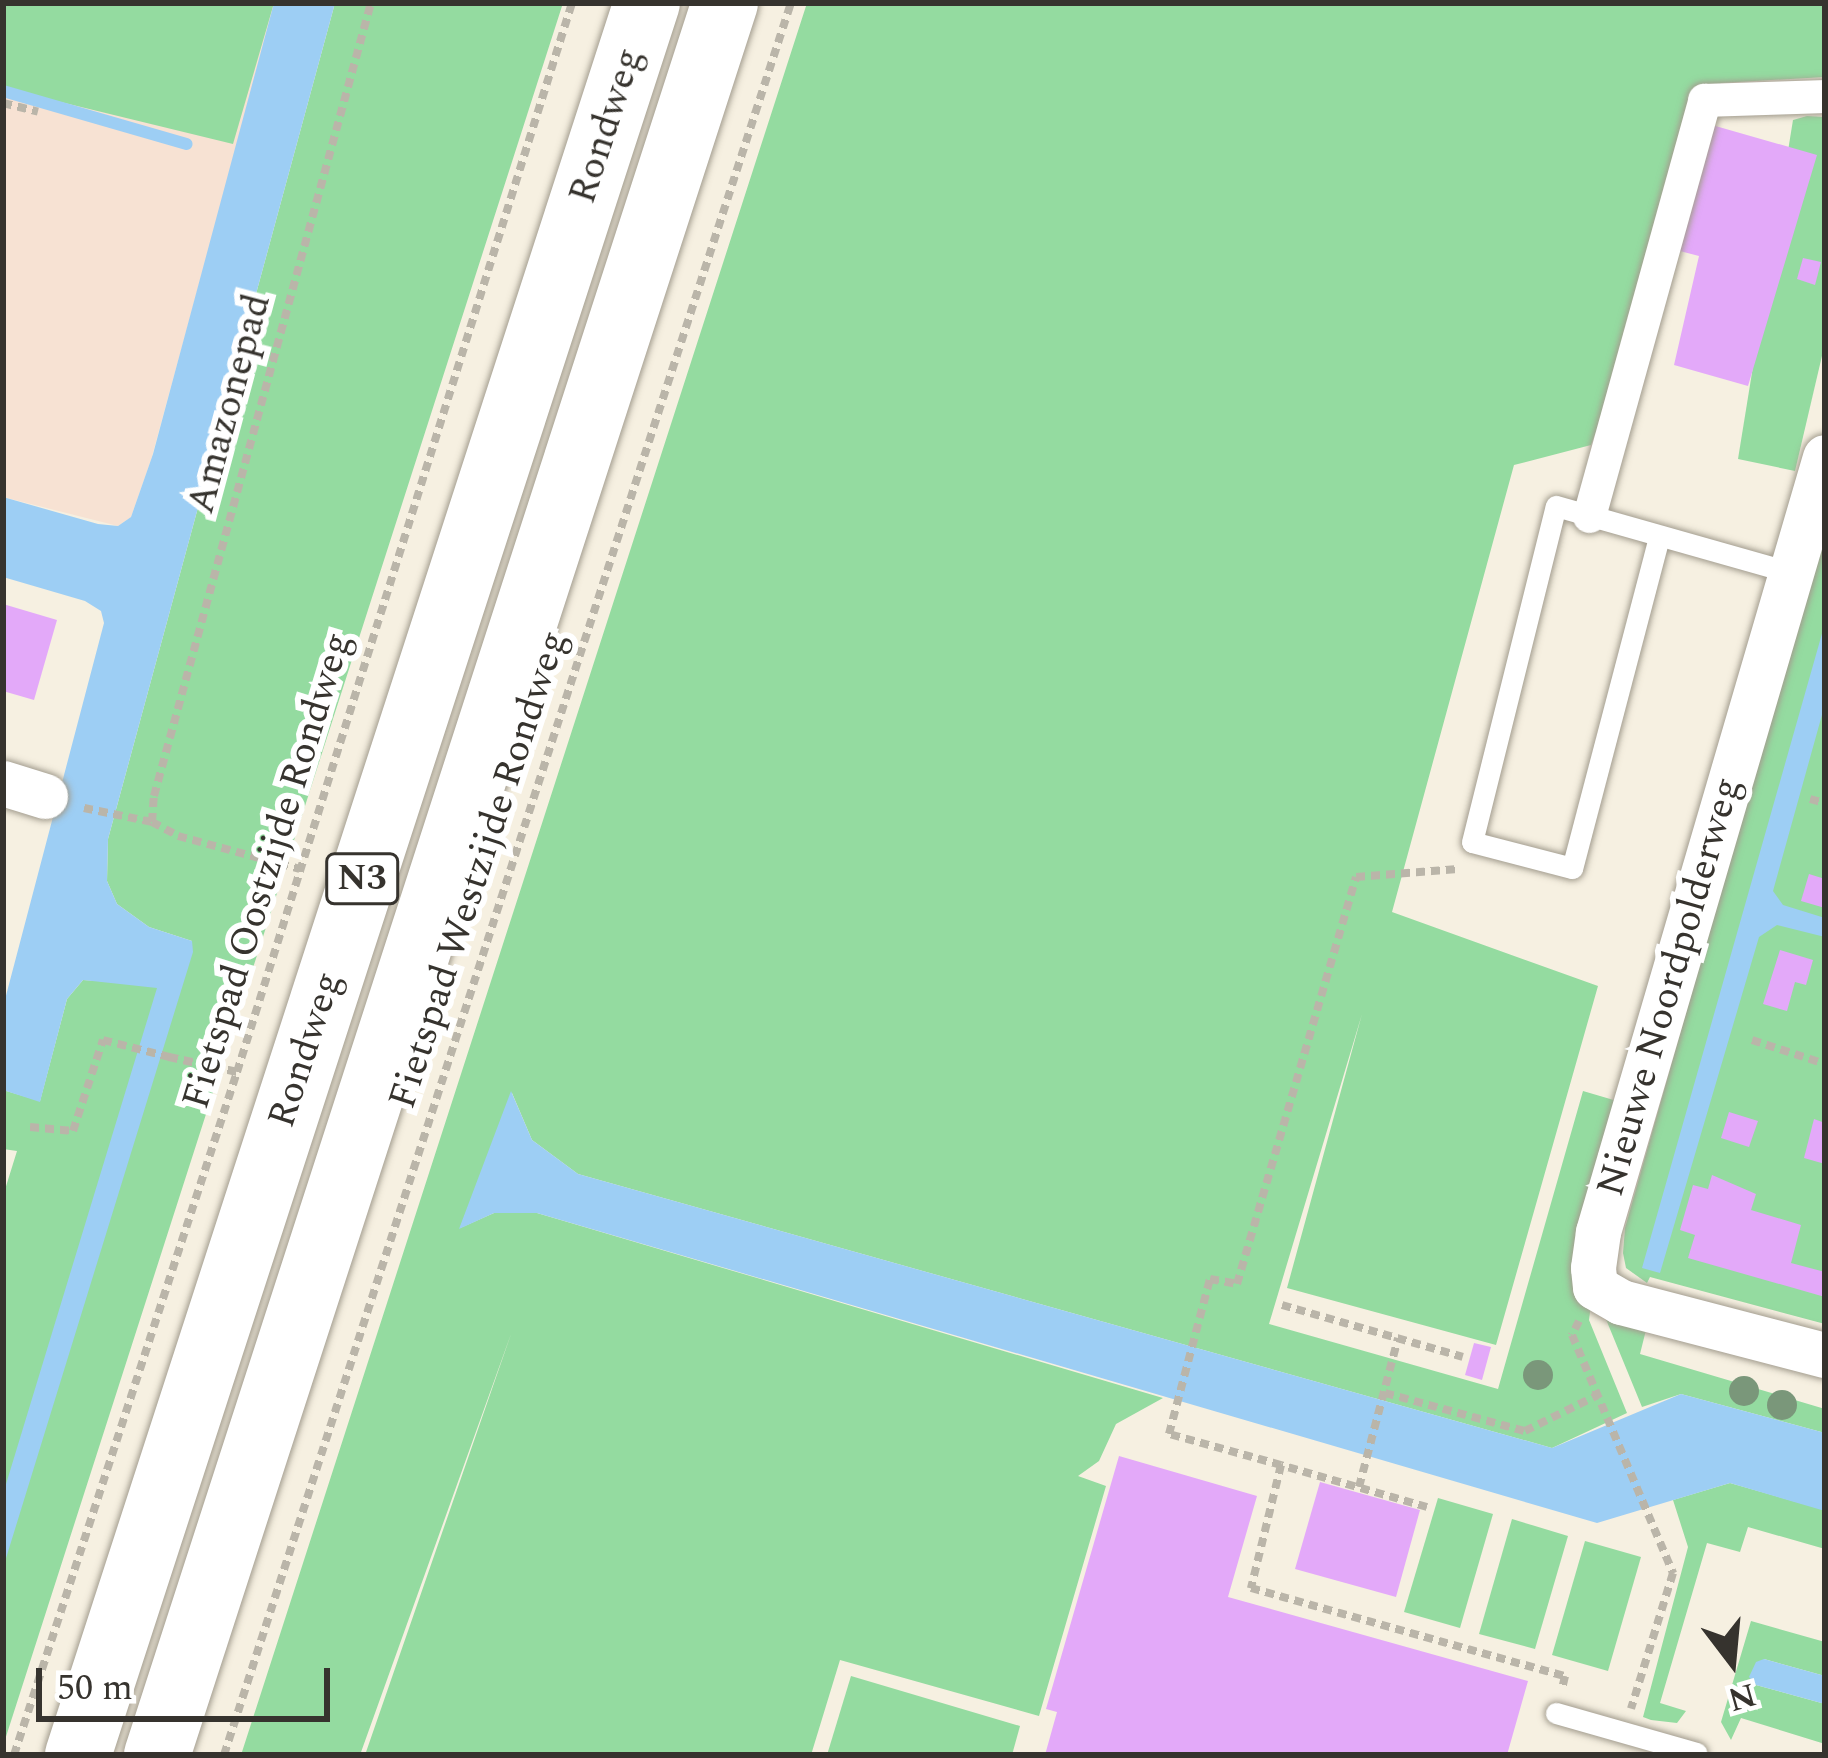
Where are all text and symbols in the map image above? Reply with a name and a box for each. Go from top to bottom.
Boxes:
street label: Rondweg [560,42,654,210]
street label: Amazonepad [178,289,282,519]
street label: Fietspad Westzijde Rondweg [380,625,578,1115]
street label: Fietspad Oostzijde Rondweg [173,627,363,1115]
street label: Nieuwe Noordpolderweg [1588,772,1752,1202]
road number: N3 [323,849,401,909]
street label: Rondweg [259,966,353,1134]
north arrow [1672,1602,1792,1722]
scale bar [42,1644,336,1718]
text: 50 m [57,1661,133,1716]
text: N [1722,1669,1762,1724]

